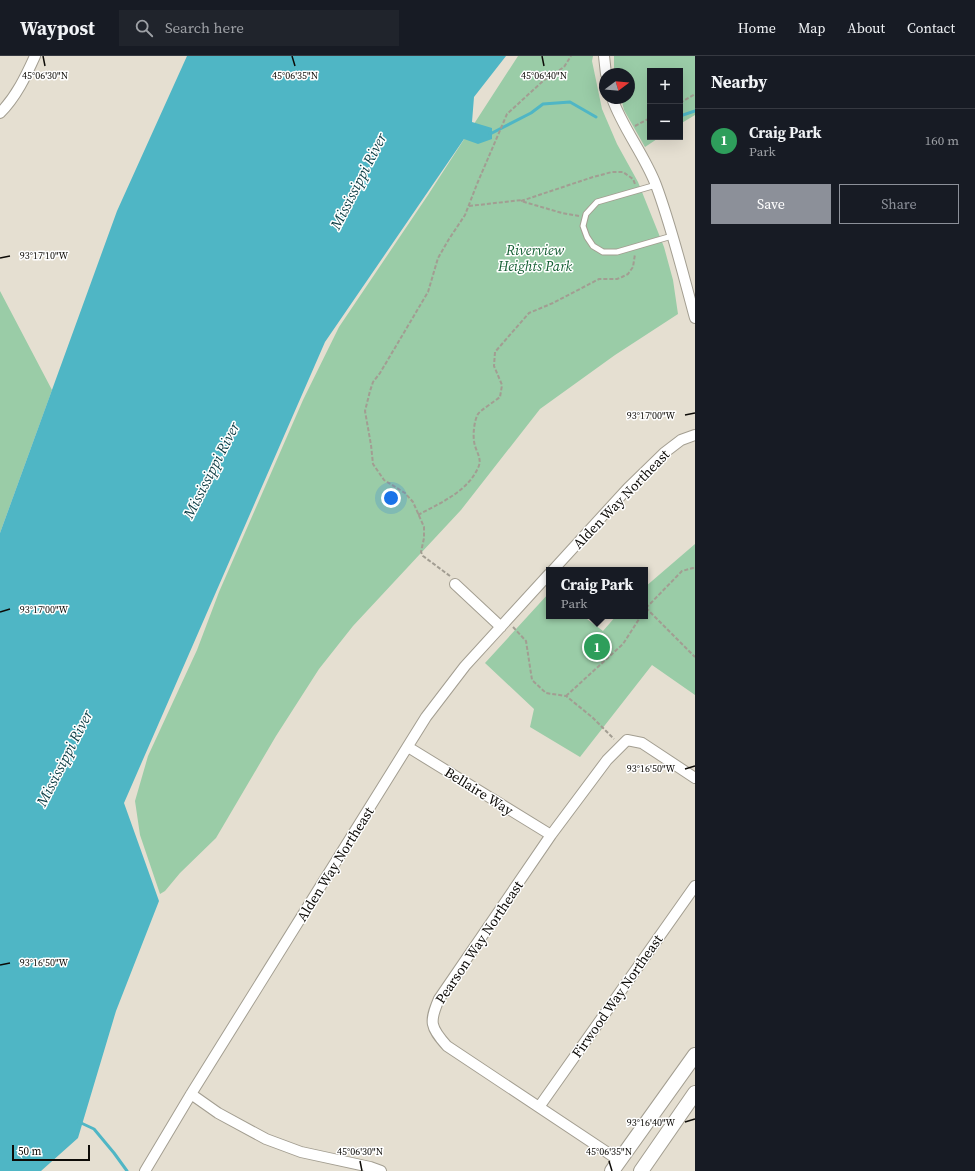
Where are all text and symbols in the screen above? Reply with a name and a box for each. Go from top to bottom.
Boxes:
search box [119,10,399,46]
text: Waypost [20,15,95,41]
icon: search [133,17,155,39]
text: Search here [165,17,244,38]
text: Home [738,18,776,38]
text: Map [798,18,825,38]
text: About [847,18,885,38]
text: Contact [907,18,955,38]
north arrow [599,68,635,104]
map controls [647,68,683,140]
button: + [647,68,683,104]
text: 45°06'30"N [22,69,68,82]
text: 45°06'35"N [272,69,318,82]
text: 45°06'40"N [521,69,567,82]
text: Nearby [711,70,767,94]
button: − [647,104,683,140]
text: Craig Park [749,122,822,143]
water label: Mississippi River [324,128,392,234]
text: 1 [720,132,728,149]
text: 160 m [925,132,959,149]
text: Park [749,143,776,160]
button: Save [711,184,831,224]
button: Share [839,184,959,224]
park label: Riverview Heights Park [497,240,572,276]
text: 93°17'10"W [20,249,69,262]
text: 93°17'00"W [627,409,676,422]
water label: Mississippi River [177,417,245,523]
street label: Alden Way Northeast [568,444,674,553]
your location [381,488,401,508]
popup [546,567,648,619]
text: Craig Park [561,574,633,595]
text: Park [561,595,587,612]
text: 93°17'00"W [20,603,69,616]
pin: 1 [584,632,610,662]
water label: Mississippi River [30,705,98,811]
street label: Bellaire Way [441,762,518,821]
text: 93°16'50"W [627,762,676,775]
street label: Alden Way Northeast [292,803,379,925]
street label: Pearson Way Northeast [430,876,528,1007]
street label: Firwood Way Northeast [567,930,667,1062]
text: 93°16'50"W [20,956,69,969]
text: 93°16'40"W [627,1116,676,1129]
scale bar [12,1143,90,1162]
text: 50 m [18,1144,41,1159]
text: 45°06'30"N [337,1145,383,1158]
text: 45°06'35"N [586,1145,632,1158]

